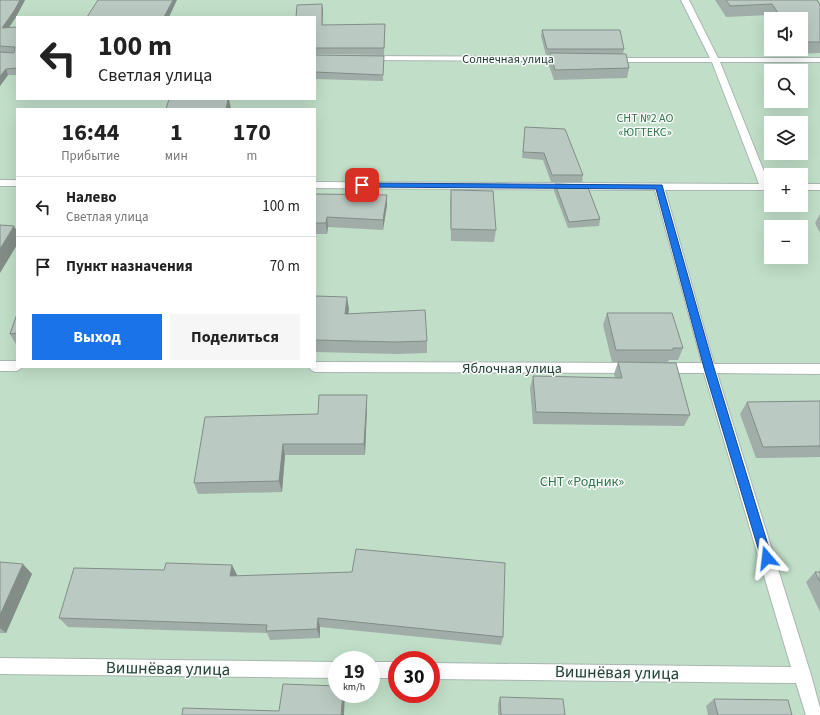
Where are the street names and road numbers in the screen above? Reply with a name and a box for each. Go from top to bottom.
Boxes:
street label: Солнечная улица [462,51,554,68]
street label: Яблочная улица [462,359,562,379]
street label: Вишнёвая улица [106,656,230,682]
street label: Вишнёвая улица [555,660,679,686]

